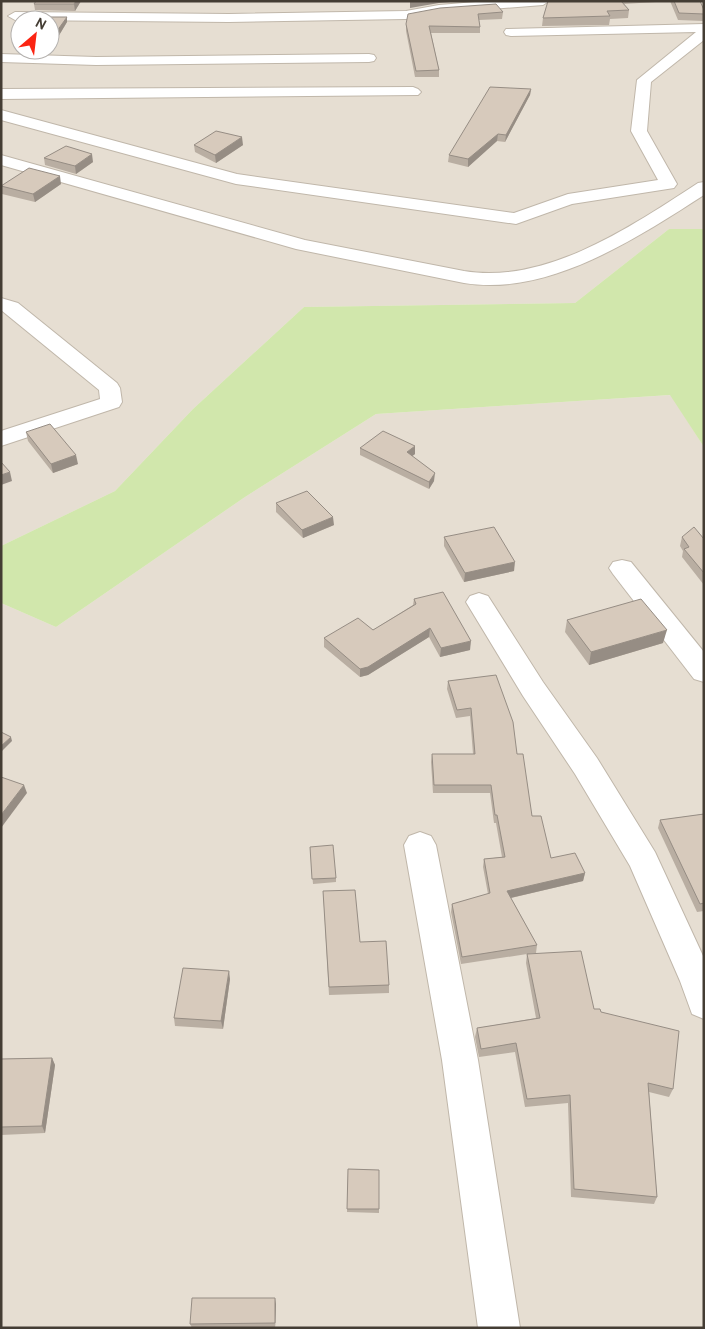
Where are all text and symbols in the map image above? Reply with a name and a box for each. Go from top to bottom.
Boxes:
north arrow [10,10,60,60]
text: N [32,15,49,35]

